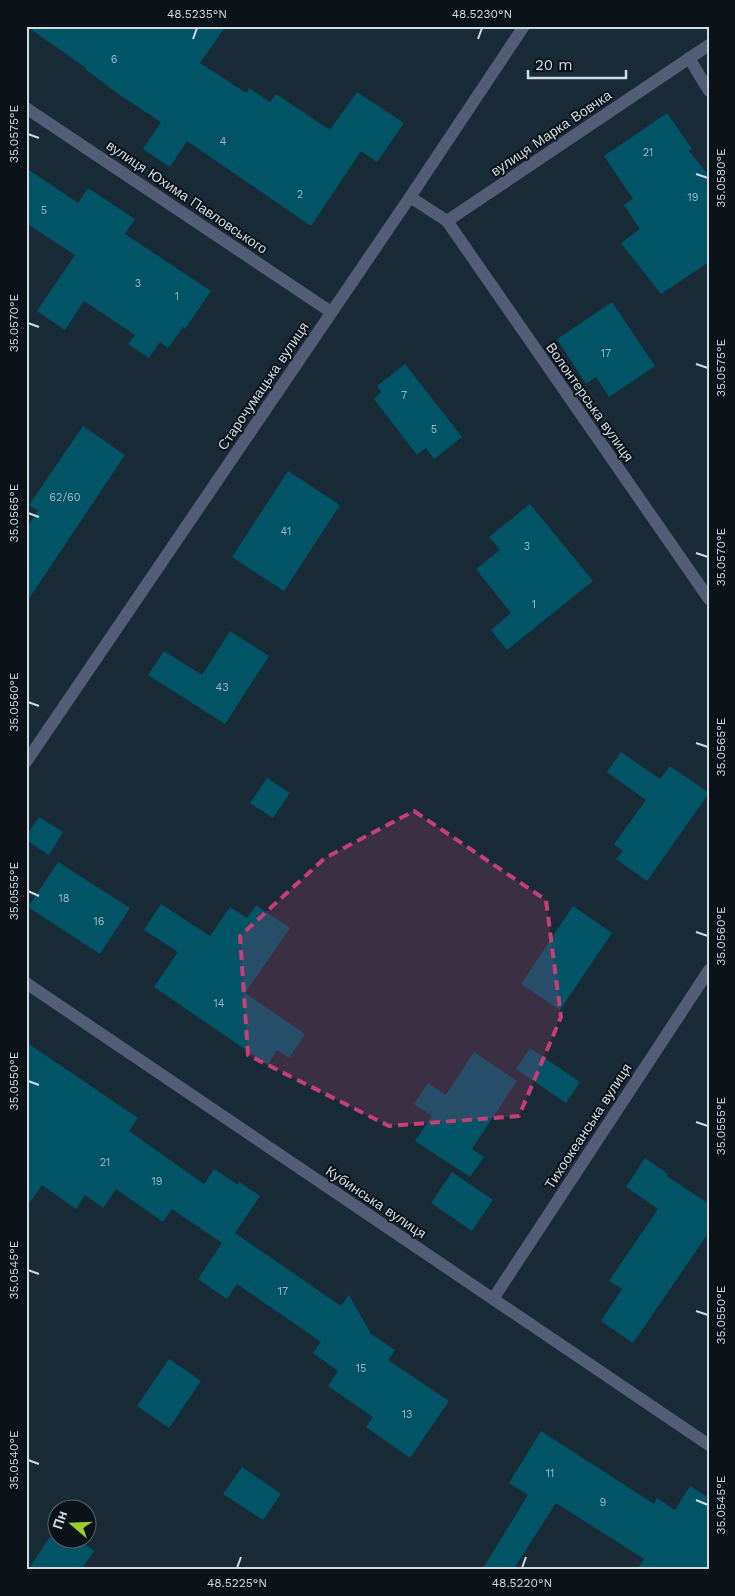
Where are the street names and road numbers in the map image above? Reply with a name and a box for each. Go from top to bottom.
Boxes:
street label: вулиця Марка Вовчка [488,87,615,179]
street label: вулиця Юхима Павловського [104,137,271,257]
street label: Старочумацька вулиця [214,319,312,453]
street label: Волонтерська вулиця [543,340,637,464]
street label: Тихоокеанська вулиця [541,1060,635,1192]
street label: Кубинська вулиця [323,1162,429,1242]

